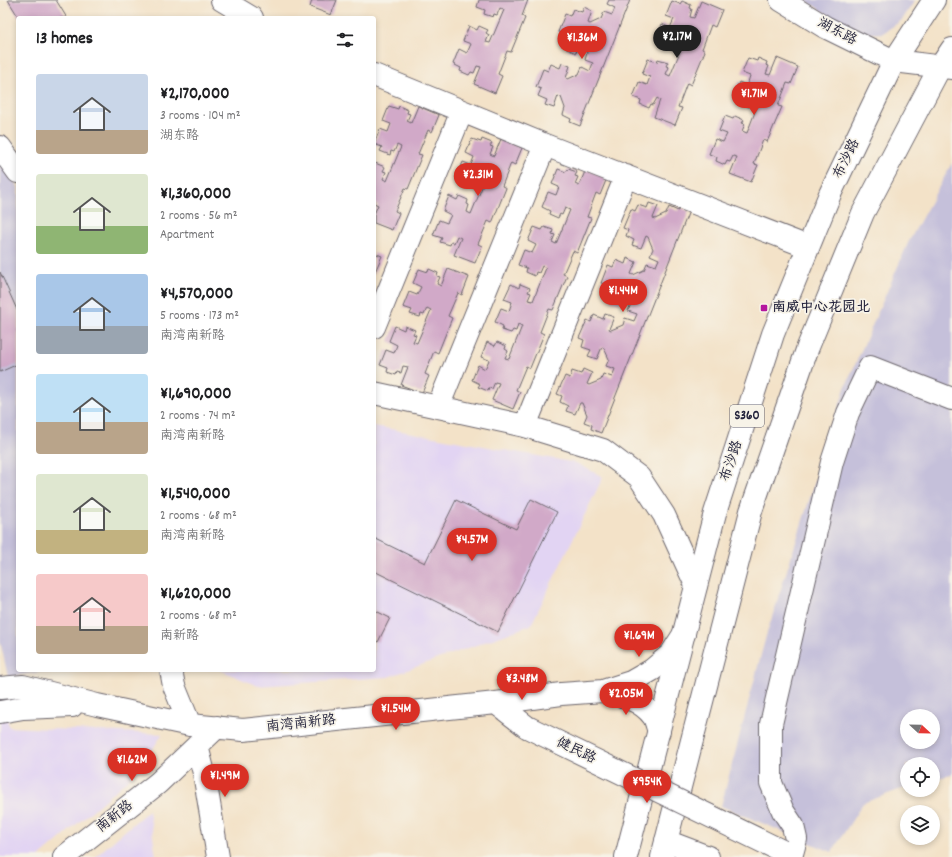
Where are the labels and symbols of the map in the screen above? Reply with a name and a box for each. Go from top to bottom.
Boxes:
street label: 湖东路 [814,13,860,51]
pin: ¥2.17M [644,25,710,59]
pin: ¥1.36M [549,26,615,60]
pin: ¥1.71M [721,82,787,116]
street label: 布沙路 [829,136,865,182]
pin: ¥2.31M [445,163,511,197]
pin: ¥1.44M [590,279,656,313]
place label: 南威中心花园北 [772,298,870,318]
marker: 南威中心花园北 [759,303,769,313]
road number: S360 [730,405,764,427]
street label: 布沙路 [716,438,748,484]
pin: ¥4.57M [439,528,505,562]
pin: ¥1.69M [606,624,672,658]
pin: ¥3.48M [489,667,555,701]
pin: ¥2.05M [593,682,659,716]
pin: ¥1.54M [363,697,429,731]
north arrow [900,709,940,749]
street label: 南湾南新路 [265,710,337,738]
street label: 健民路 [553,733,599,769]
pin: ¥1.62M [99,748,165,782]
pin: ¥1.49M [192,764,258,798]
pin: ¥954K [619,770,675,804]
street label: 南新路 [92,796,138,838]

